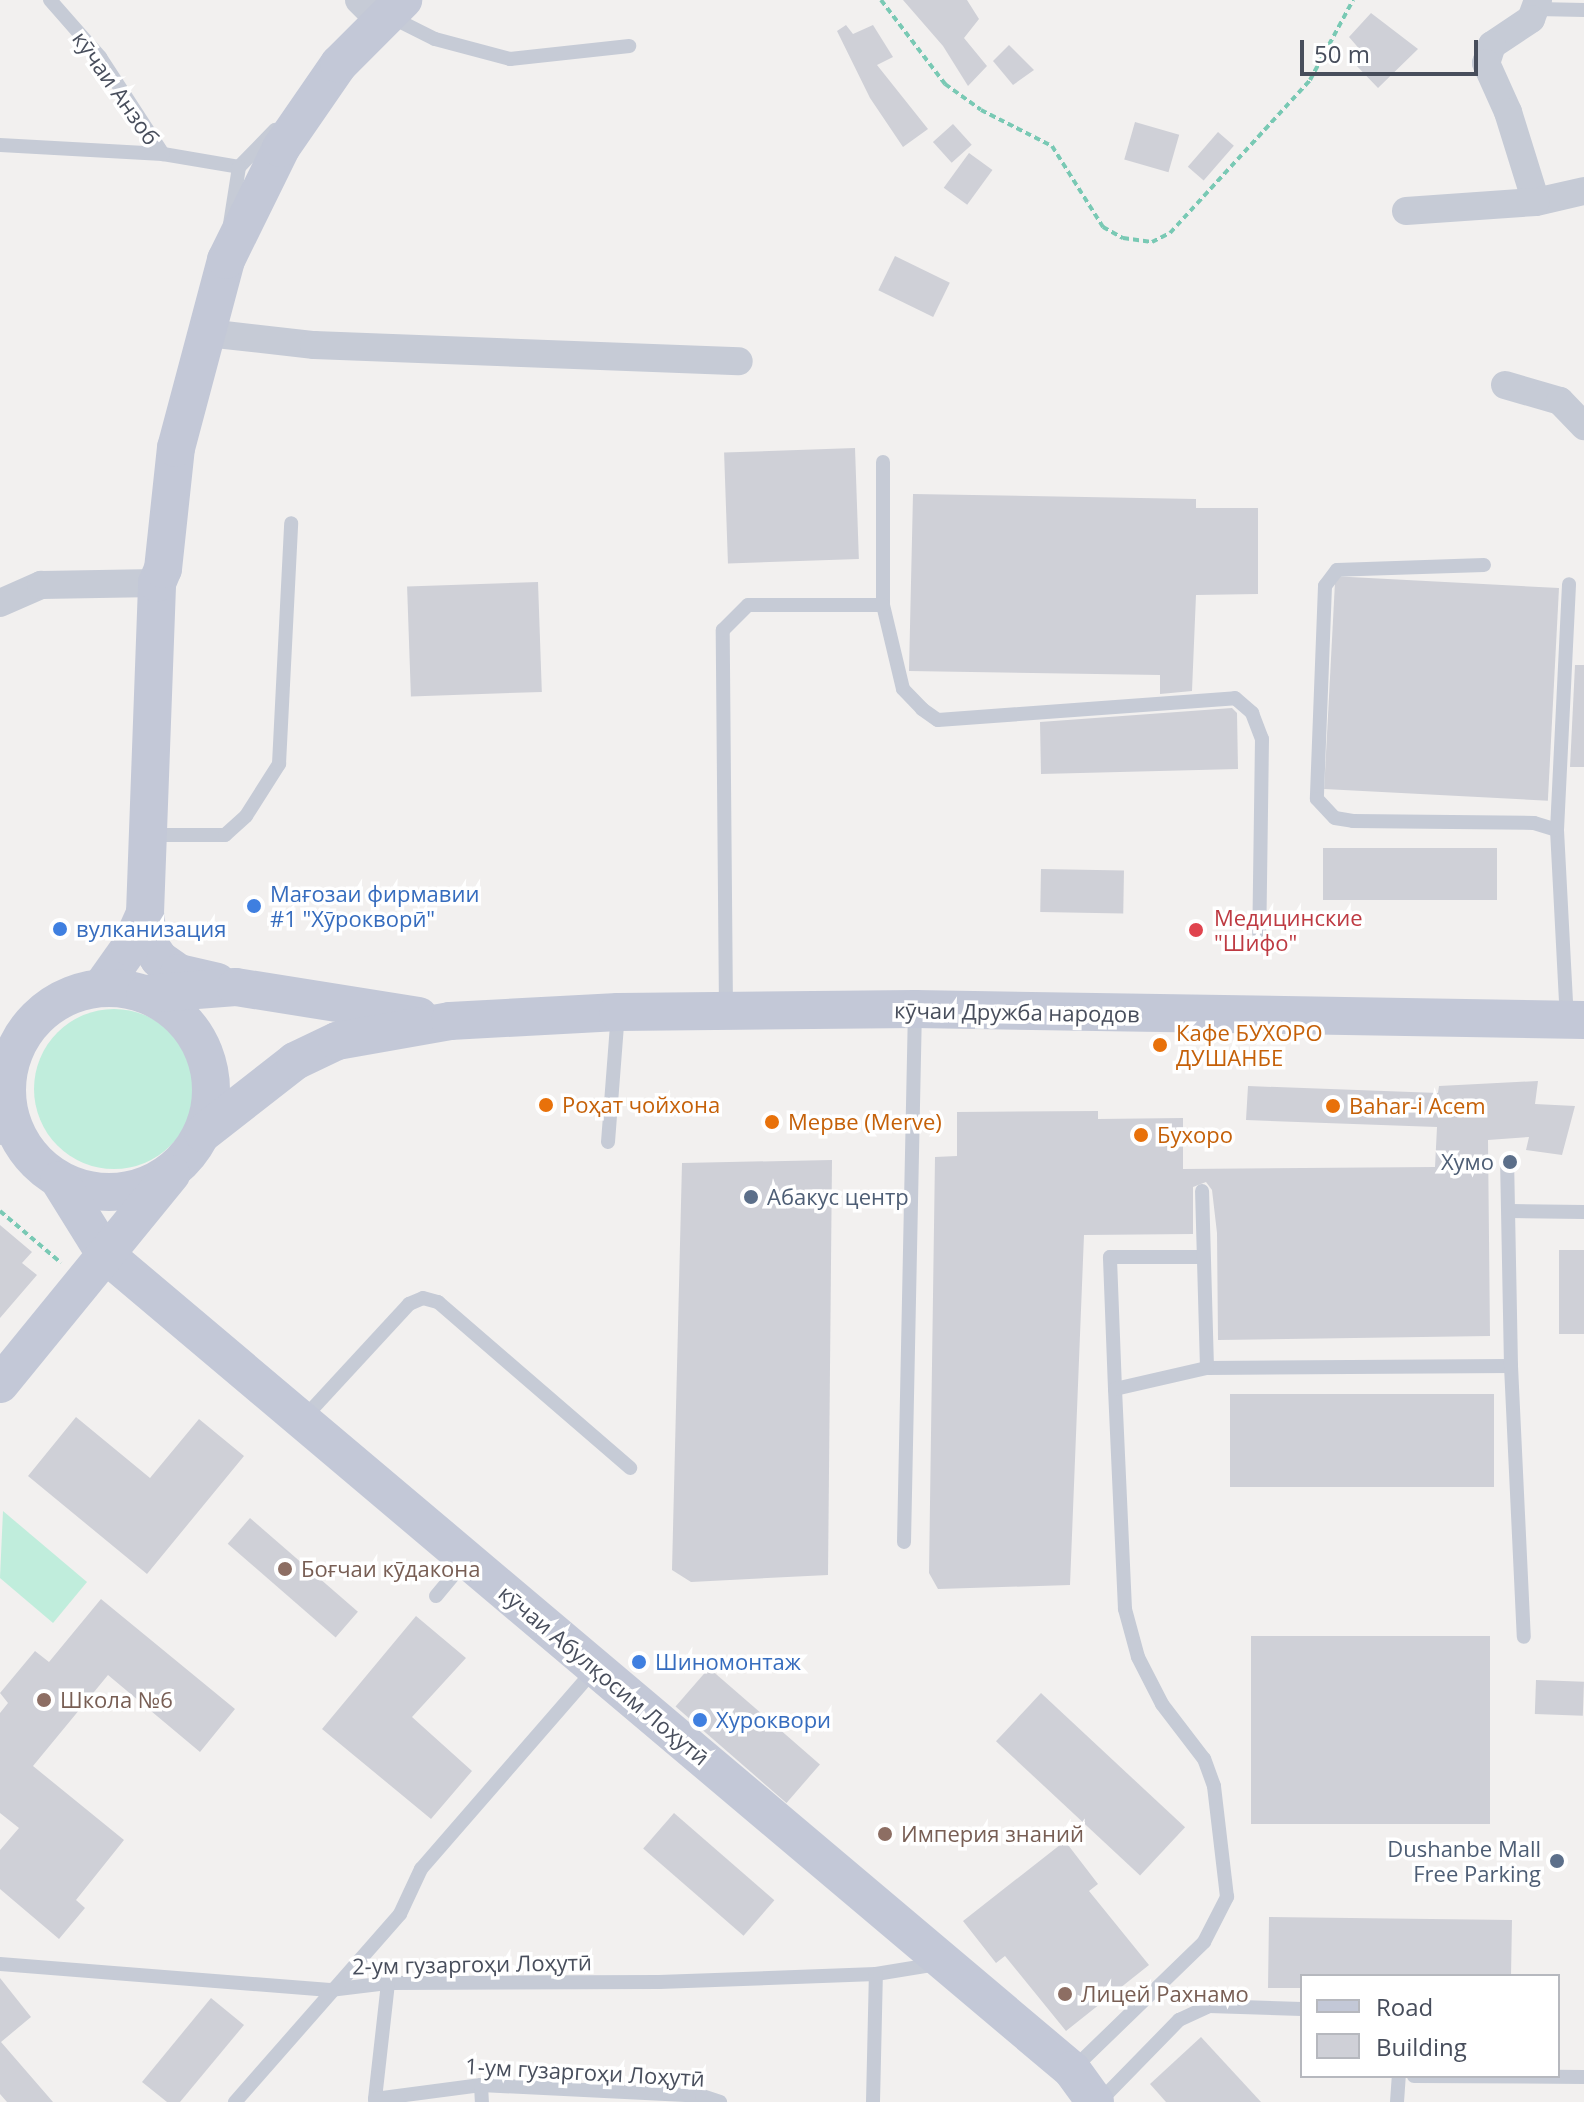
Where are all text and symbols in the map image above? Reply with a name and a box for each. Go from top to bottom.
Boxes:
scale bar [1304,24,1482,74]
street label: кӯчаи Анзоб [67,26,165,150]
text: 50 m [1314,37,1370,70]
place label: Мағозаи фирмавии #1 "Хӯрокворӣ" [270,880,479,932]
marker: Мағозаи фирмавии #1 "Хӯрокворӣ" [245,897,263,915]
place label: Медицинские "Шифо" [1214,904,1363,956]
place label: вулканизация [76,916,227,942]
marker: Медицинские "Шифо" [1185,919,1207,941]
marker: вулканизация [51,920,69,938]
street label: кӯчаи Дружба народов [894,997,1140,1027]
place label: Кафе БУХОРО ДУШАНБЕ [1176,1019,1323,1070]
marker: Кафе БУХОРО ДУШАНБЕ [1151,1036,1169,1054]
place label: Роҳат чойхона [562,1092,720,1118]
place label: Bahar-i Acem [1349,1093,1486,1119]
marker: Роҳат чойхона [537,1096,555,1114]
marker: Bahar-i Acem [1324,1097,1342,1115]
place label: Мерве (Merve) [788,1109,942,1135]
marker: Мерве (Merve) [763,1113,781,1131]
place label: Бухоро [1157,1122,1233,1148]
marker: Бухоро [1132,1126,1150,1144]
place label: Хумо [1441,1149,1494,1175]
marker: Хумо [1501,1153,1519,1171]
place label: Абакус центр [767,1184,909,1210]
marker: Абакус центр [742,1188,760,1206]
place label: Боғчаи кӯдакона [301,1556,480,1582]
marker: Боғчаи кӯдакона [276,1560,294,1578]
street label: кӯчаи Абулқосим Лоҳутӣ [494,1579,714,1771]
place label: Шиномонтаж [655,1649,801,1675]
marker: Шиномонтаж [630,1653,648,1671]
place label: Школа №6 [60,1687,173,1713]
marker: Школа №6 [35,1691,53,1709]
place label: Хуроквори [716,1707,831,1733]
marker: Хуроквори [691,1711,709,1729]
place label: Империя знаний [901,1821,1084,1847]
marker: Империя знаний [876,1825,894,1843]
place label: Dushanbe Mall Free Parking [1387,1835,1541,1886]
marker: Dushanbe Mall Free Parking [1548,1852,1566,1870]
street label: 2-ум гузаргоҳи Лоҳутӣ [352,1949,592,1979]
legend [1300,1974,1560,2078]
place label: Лицей Рахнамо [1081,1981,1249,2007]
marker: Лицей Рахнамо [1056,1985,1074,2003]
text: Road [1376,1990,1433,2023]
text: Building [1376,2030,1467,2063]
street label: 1-ум гузаргоҳи Лоҳутӣ [465,2053,705,2091]

